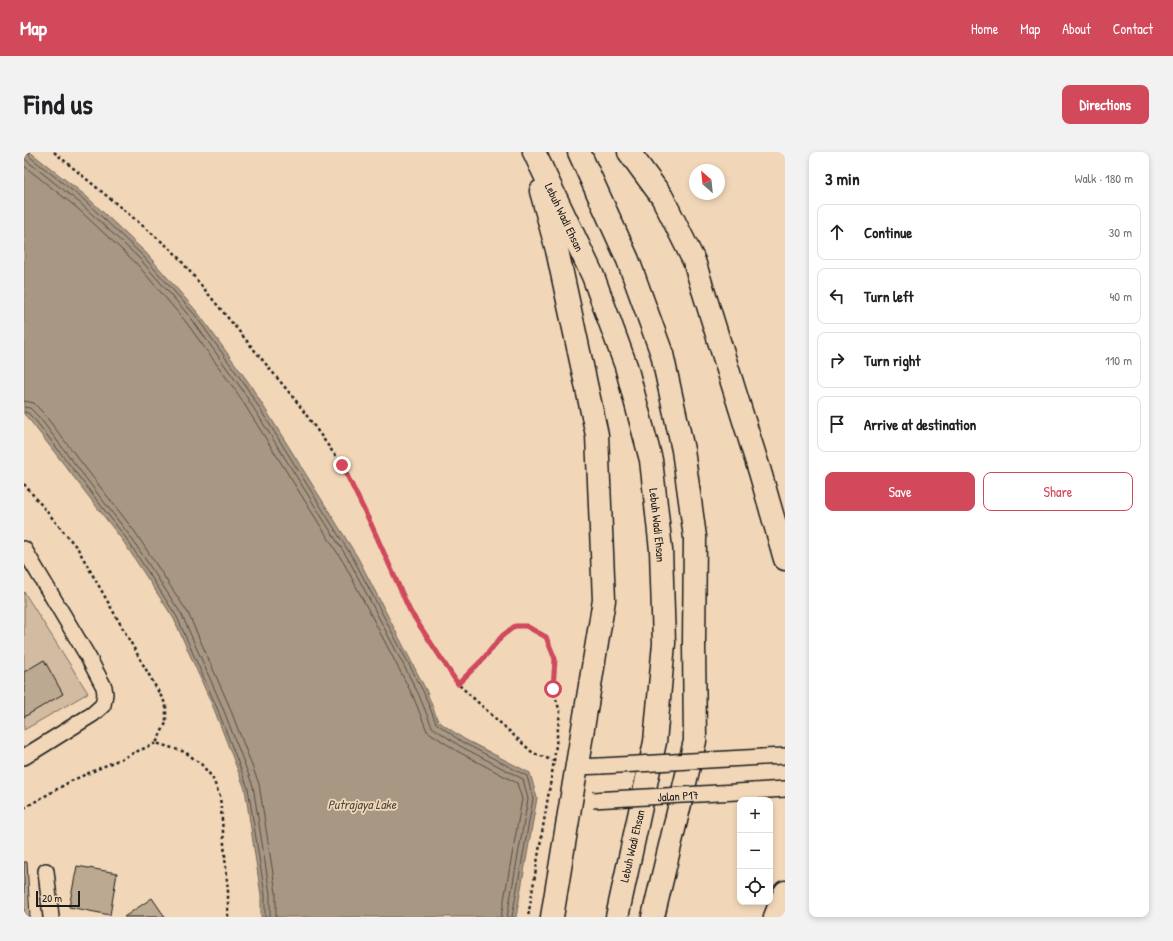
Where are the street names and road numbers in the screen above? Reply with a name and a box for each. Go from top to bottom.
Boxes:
street label: Lebuh Wadi Ehsan [541,180,589,254]
street label: Lebuh Wadi Ehsan [646,487,670,562]
street label: Jalan P17 [657,786,699,805]
street label: Lebuh Wadi Ehsan [615,808,649,884]

